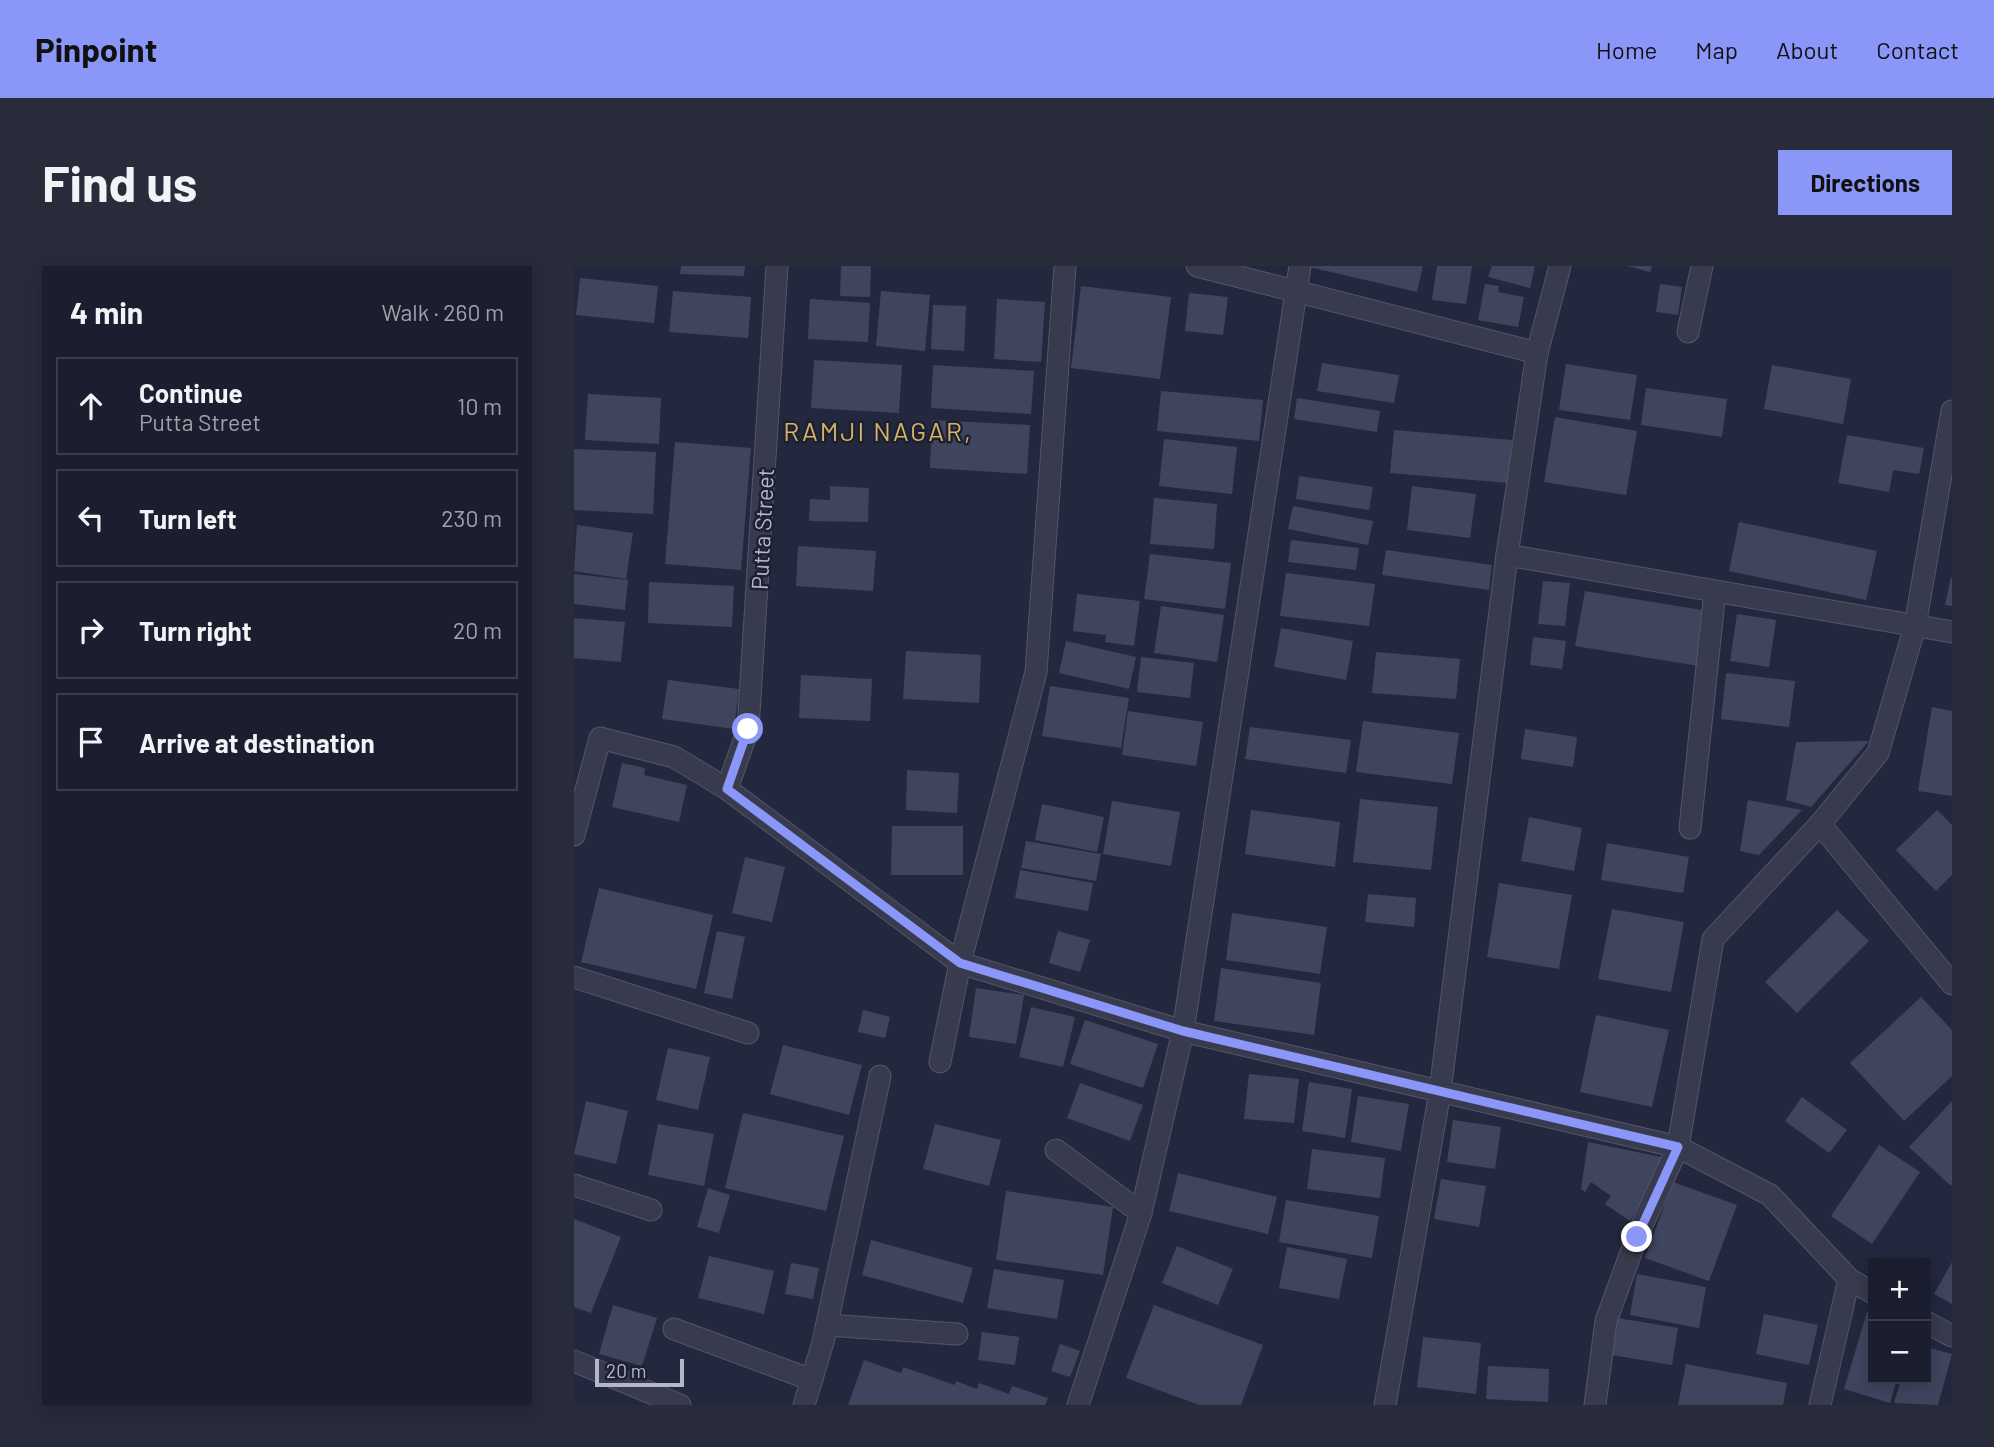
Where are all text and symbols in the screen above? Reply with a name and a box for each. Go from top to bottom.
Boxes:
text: Pinpoint [35,29,157,69]
text: Home [1596,35,1657,64]
text: Map [1695,35,1738,64]
text: About [1776,35,1838,64]
text: Contact [1876,35,1959,64]
button: Directions [1778,150,1952,215]
text: Find us [42,153,197,212]
text: 4 min [70,294,143,330]
text: Walk · 260 m [382,298,504,326]
text: Continue [139,377,243,408]
icon: ahead [72,387,110,425]
text: 10 m [457,392,502,420]
text: Putta Street [139,408,261,436]
district label: RAMJI NAGAR, [783,415,973,446]
street label: Putta Street [745,467,779,591]
icon: left [72,499,110,537]
text: Turn left [139,503,237,534]
text: 230 m [441,504,502,532]
icon: right [72,611,110,649]
text: Turn right [139,615,252,646]
text: 20 m [453,616,502,644]
route start [732,713,763,744]
icon: arrive [72,723,110,761]
text: Arrive at destination [139,727,375,758]
route end [1621,1221,1652,1252]
map controls [1868,1258,1931,1384]
button: + [1868,1258,1931,1321]
button: − [1868,1321,1931,1384]
scale bar [595,1356,684,1388]
text: 20 m [606,1359,646,1382]

